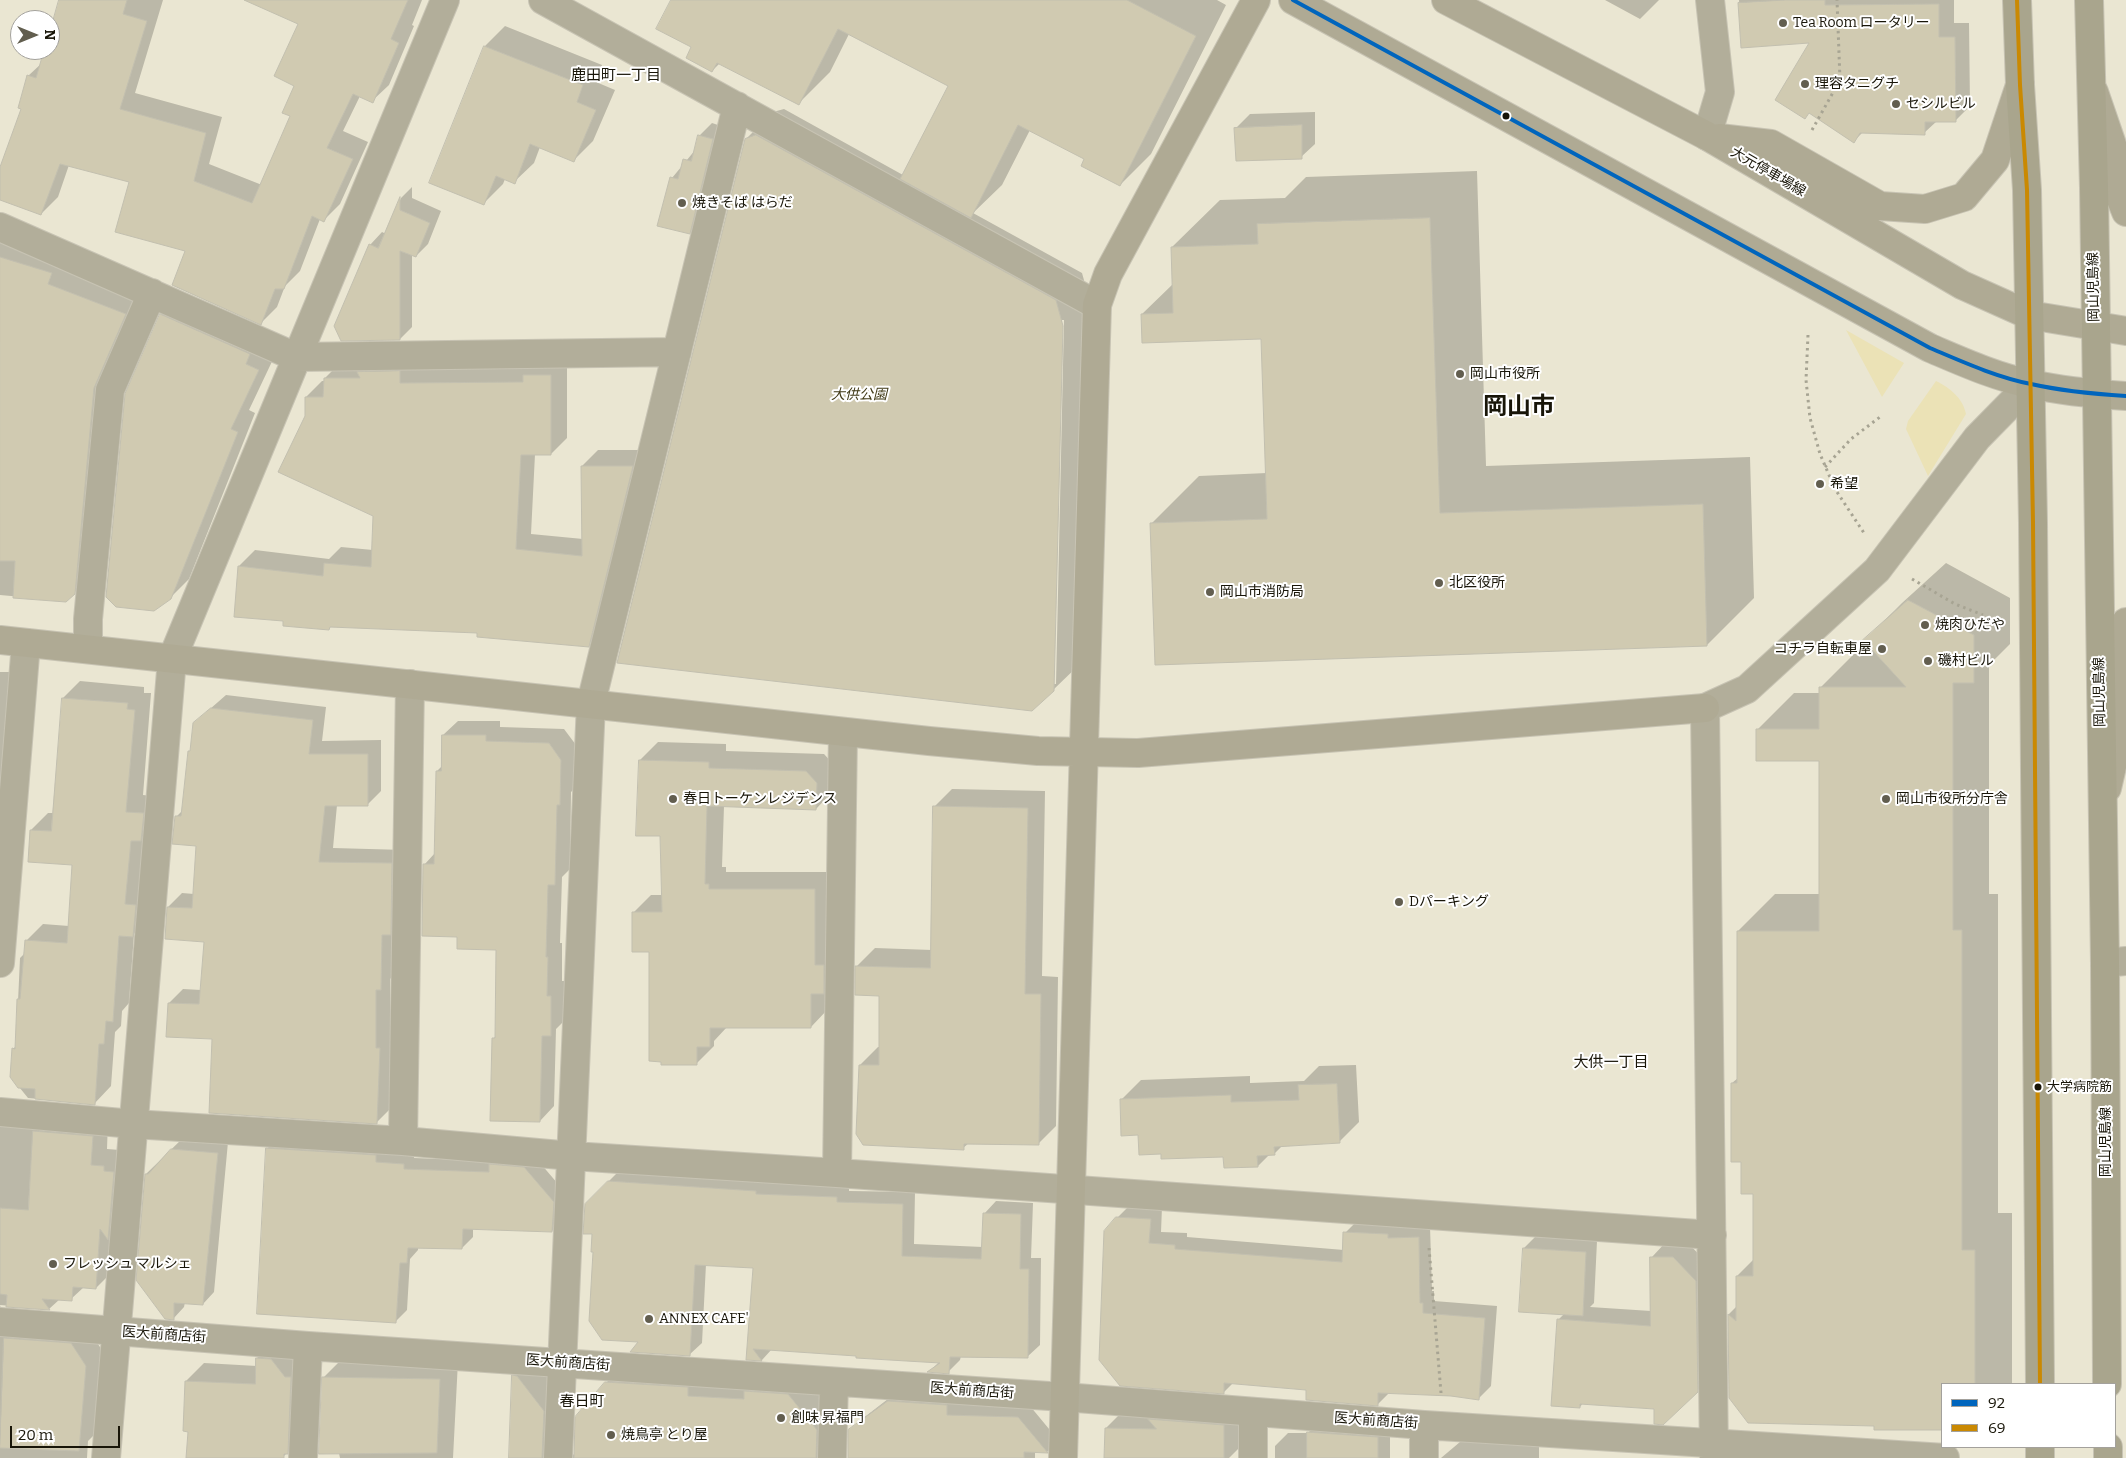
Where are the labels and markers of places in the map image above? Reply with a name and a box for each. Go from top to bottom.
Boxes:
place label: Tea Room ロータリー [1793,15,1930,31]
marker: Tea Room ロータリー [1777,17,1789,29]
place label: 理容タニグチ [1815,76,1899,92]
marker: 理容タニグチ [1799,78,1811,90]
place label: セシルビル [1906,96,1976,112]
marker: セシルビル [1890,98,1902,110]
unlabelled marker [1501,111,1511,121]
place label: 焼きそば はらだ [692,195,793,211]
marker: 焼きそば はらだ [676,197,688,209]
place label: 岡山市役所 [1470,366,1540,382]
marker: 岡山市役所 [1454,368,1466,380]
place label: 希望 [1830,476,1858,492]
marker: 希望 [1814,478,1826,490]
place label: 北区役所 [1449,575,1505,591]
marker: 北区役所 [1433,577,1445,589]
place label: 岡山市消防局 [1220,584,1304,600]
marker: 岡山市消防局 [1204,586,1216,598]
place label: 焼肉ひだや [1935,617,2005,633]
marker: 焼肉ひだや [1919,619,1931,631]
place label: コチラ自転車屋 [1774,641,1872,657]
marker: コチラ自転車屋 [1876,643,1888,655]
place label: 磯村ビル [1938,653,1994,669]
marker: 磯村ビル [1922,655,1934,667]
place label: 春日トーケンレジデンス [683,791,837,807]
place label: 岡山市役所分庁舎 [1896,791,2008,807]
marker: 春日トーケンレジデンス [667,793,679,805]
marker: 岡山市役所分庁舎 [1880,793,1892,805]
place label: Dパーキング [1409,894,1489,910]
marker: Dパーキング [1393,896,1405,908]
place label: 大学病院筋 [2047,1079,2112,1095]
marker: 大学病院筋 [2033,1082,2043,1092]
place label: フレッシュ マルシェ [63,1256,192,1272]
marker: フレッシュ マルシェ [47,1258,59,1270]
place label: ANNEX CAFE' [659,1311,749,1327]
marker: ANNEX CAFE' [643,1313,655,1325]
place label: 創味 昇福門 [791,1410,864,1426]
marker: 創味 昇福門 [775,1412,787,1424]
place label: 焼鳥亭 とり屋 [621,1427,708,1443]
marker: 焼鳥亭 とり屋 [605,1429,617,1441]

